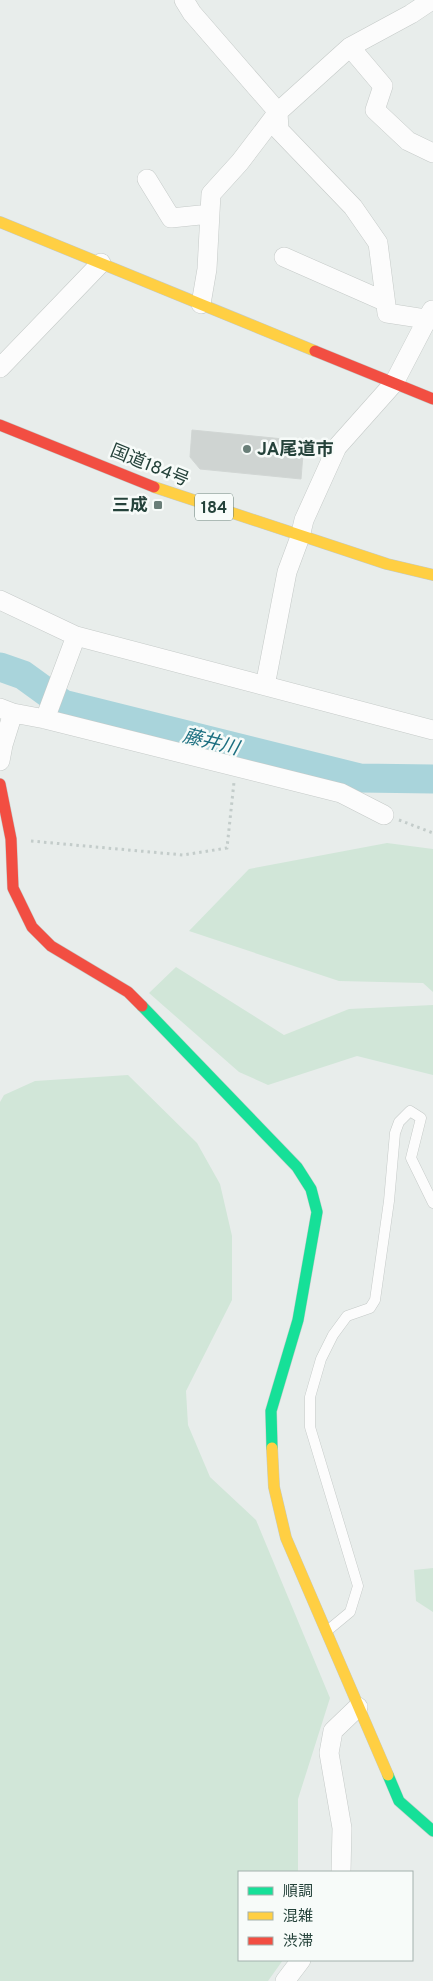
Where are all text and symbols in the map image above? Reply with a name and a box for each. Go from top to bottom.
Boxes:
place label: JA尾道市 [257,439,333,462]
street label: 国道184号 [107,440,192,493]
marker: JA尾道市 [241,443,253,455]
road number: 184 [195,494,233,520]
place label: 三成 [112,495,148,518]
marker: 三成 [152,499,164,511]
water label: 藤井川 [180,724,243,762]
legend [238,1871,413,1961]
text: 順調 [283,1883,313,1902]
text: 混雑 [283,1908,313,1927]
text: 渋滞 [283,1933,313,1952]

